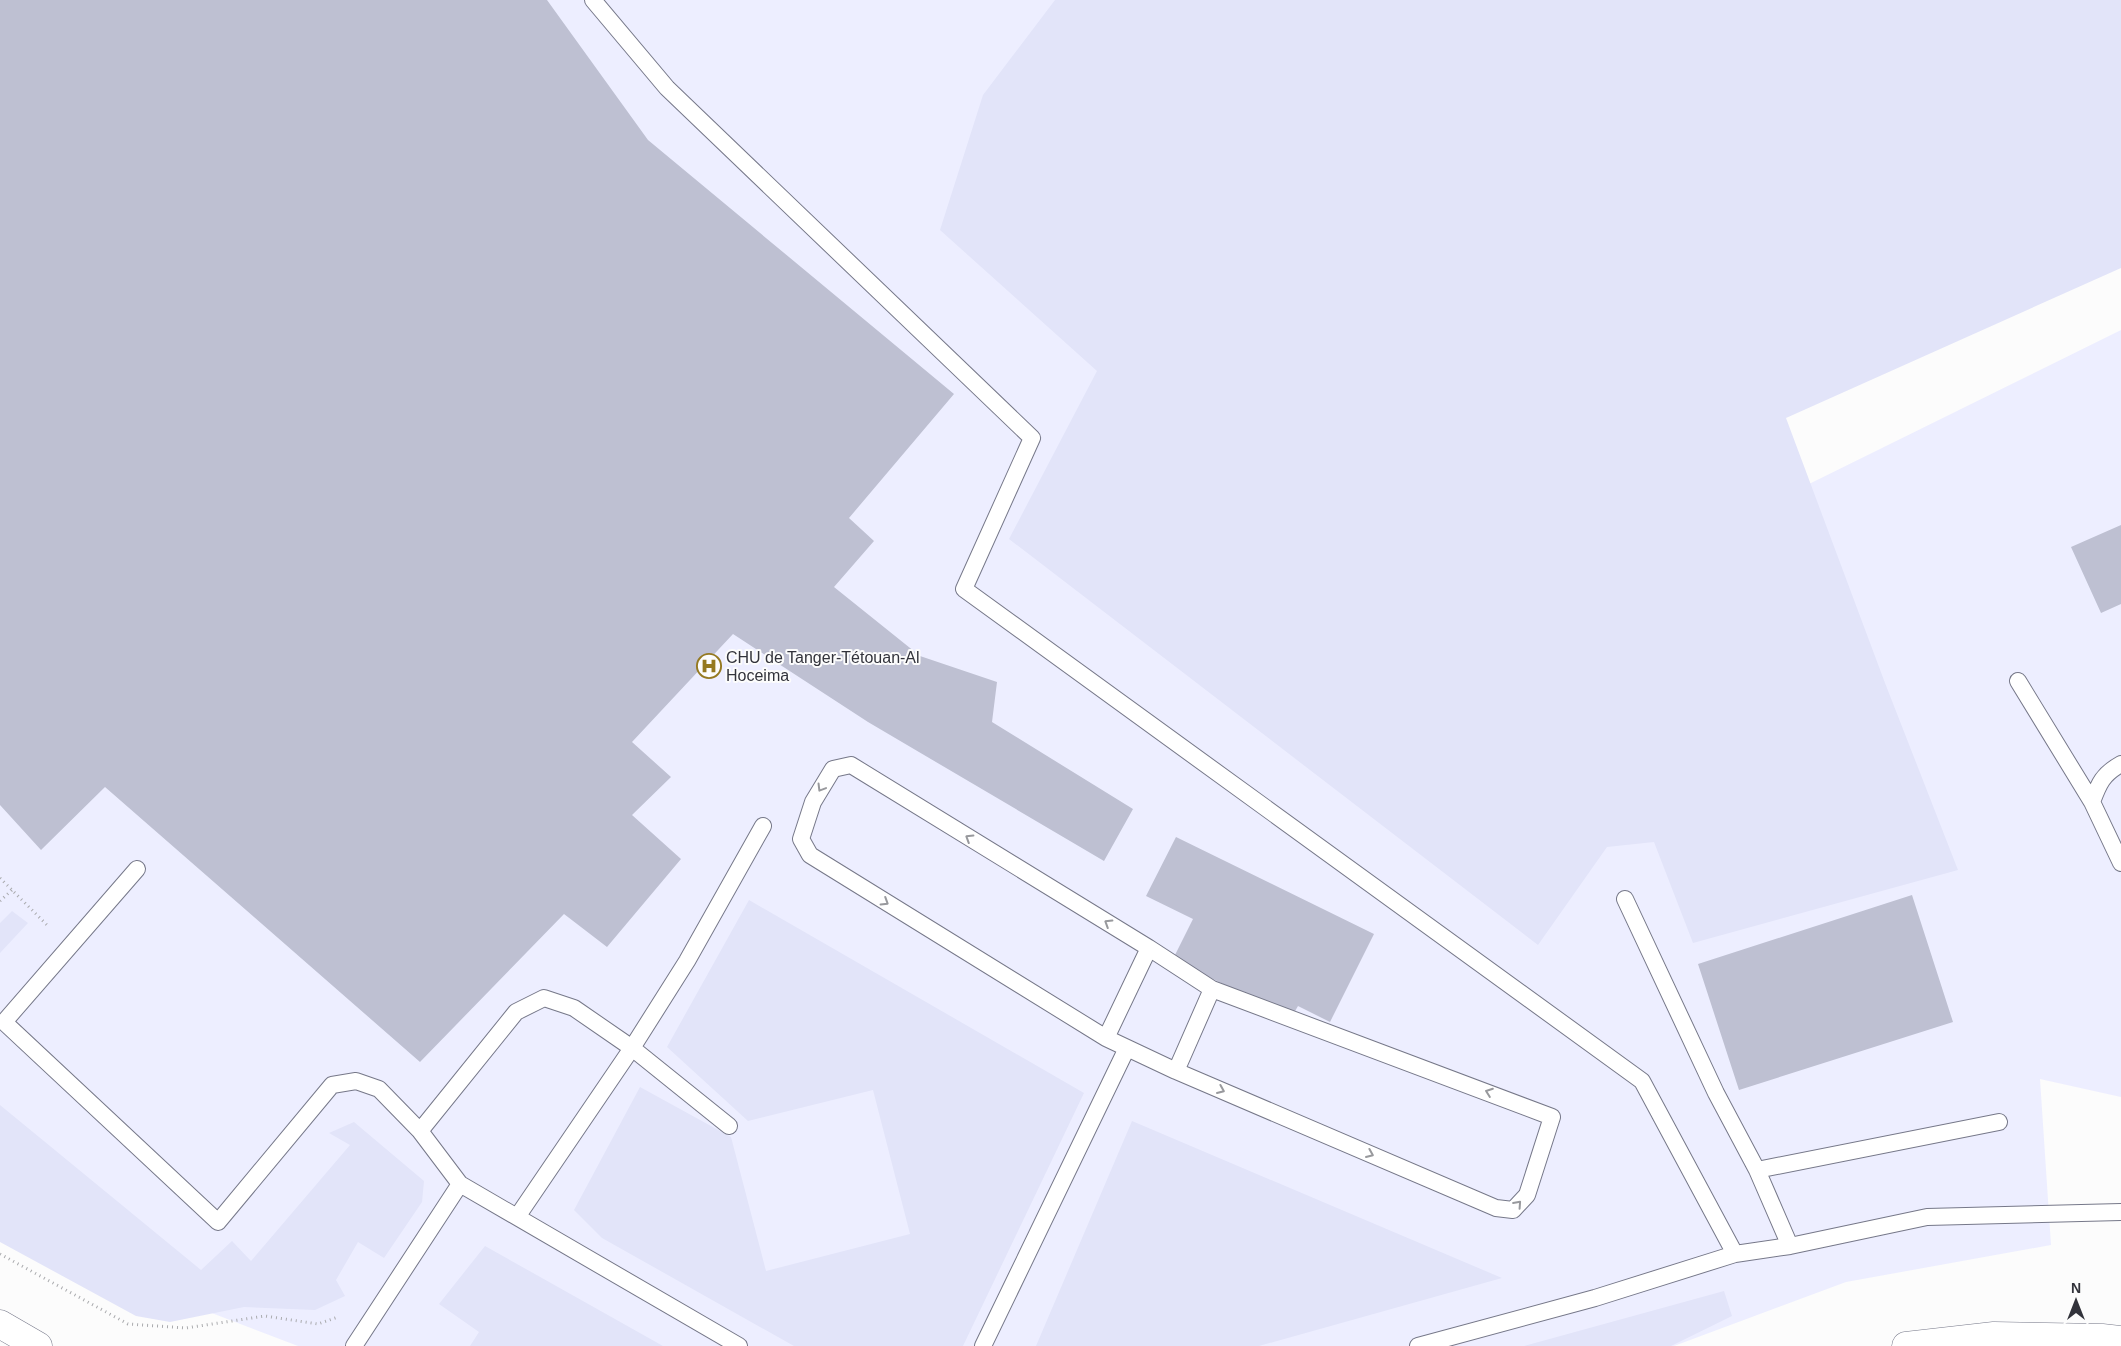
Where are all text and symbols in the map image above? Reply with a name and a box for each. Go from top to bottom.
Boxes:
place label: CHU de Tanger-Tétouan-Al Hoceima [726,649,920,684]
hospital icon: CHU de Tanger-Tétouan-Al Hoceima [696,653,722,679]
one-way arrow [818,783,828,792]
one-way arrow [966,834,975,844]
one-way arrow [880,896,889,905]
one-way arrow [1104,920,1113,929]
one-way arrow [1216,1084,1225,1094]
one-way arrow [1485,1088,1494,1098]
one-way arrow [1365,1148,1374,1159]
one-way arrow [1513,1201,1522,1210]
north arrow [2051,1276,2101,1326]
text: N [2071,1280,2081,1296]

